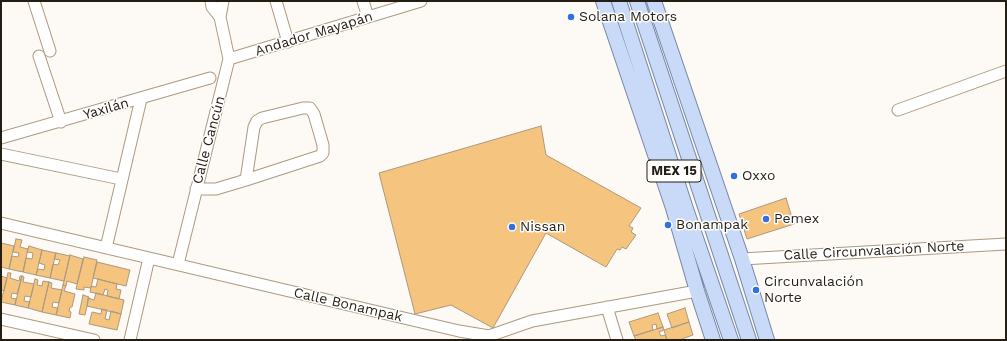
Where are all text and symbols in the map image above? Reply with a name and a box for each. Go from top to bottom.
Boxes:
street label: Andador Mayapán [253,8,375,60]
place label: Solana Motors [579,9,677,25]
marker: Solana Motors [566,12,576,22]
street label: Yaxilán [81,94,131,124]
street label: Calle Cancún [189,94,229,186]
road number: MEX 15 [647,160,701,182]
place label: Oxxo [742,168,775,184]
marker: Oxxo [729,171,739,181]
place label: Pemex [774,211,819,227]
marker: Pemex [761,214,771,224]
place label: Bonampak [676,217,748,233]
place label: Nissan [520,219,565,235]
marker: Bonampak [663,220,673,230]
marker: Nissan [507,222,517,232]
street label: Calle Circunvalación Norte [783,238,965,264]
place label: Circunvalación Norte [764,274,864,306]
street label: Calle Bonampak [292,284,404,326]
marker: Circunvalación Norte [751,285,761,295]

